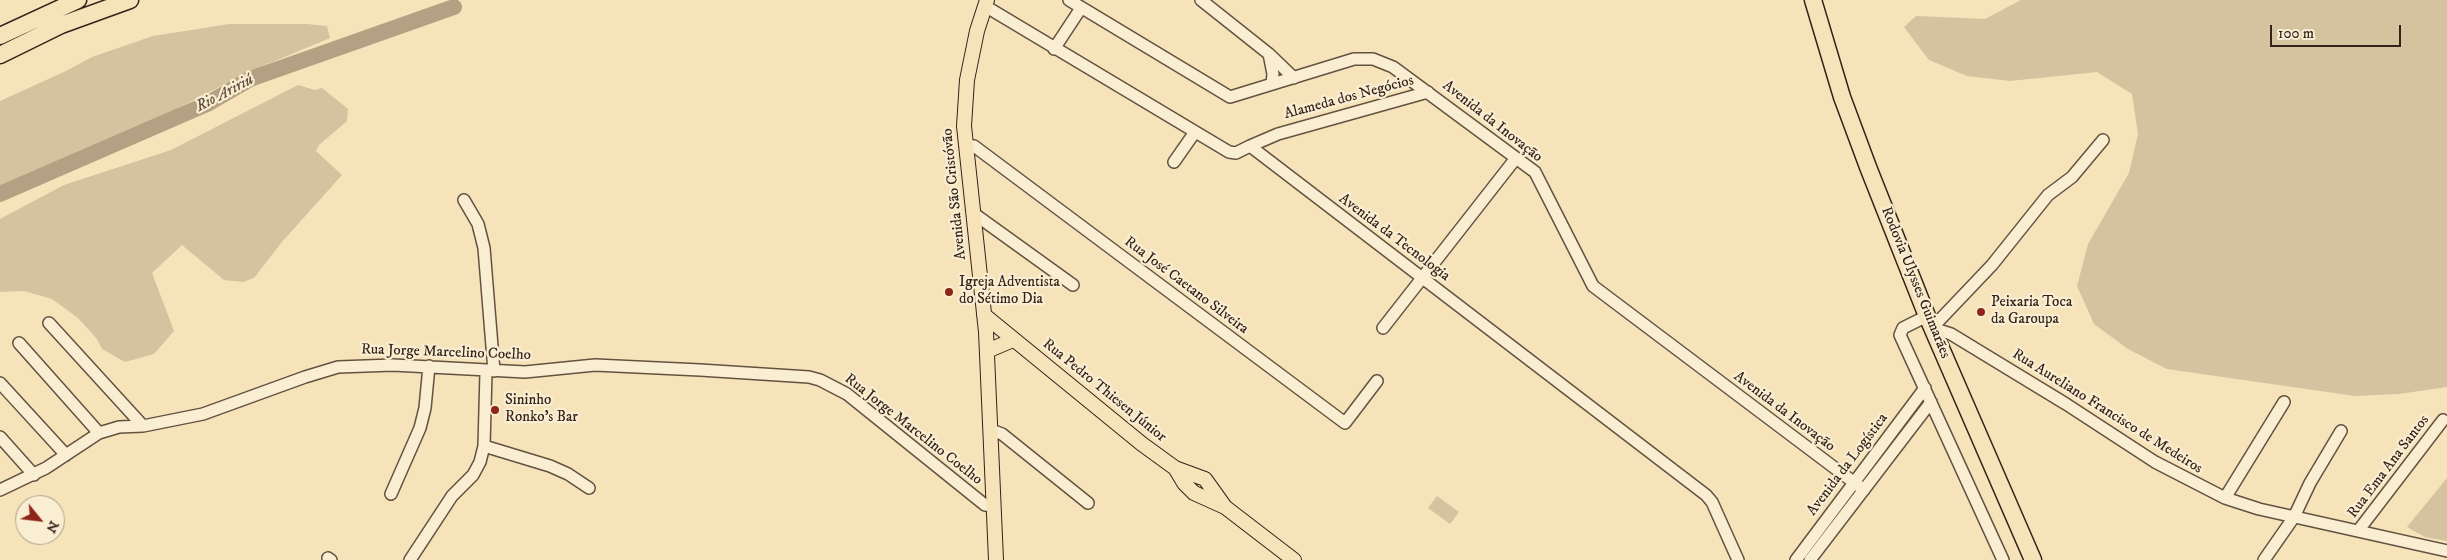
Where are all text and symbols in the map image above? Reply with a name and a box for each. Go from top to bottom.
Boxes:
scale bar [2272,15,2403,47]
text: 100 m [2278,24,2314,43]
water label: Rio Aririú [193,71,257,117]
street label: Alameda dos Negócios [1282,72,1416,124]
street label: Avenida da Inovação [1438,77,1546,167]
street label: Avenida São Cristóvão [939,127,971,261]
street label: Avenida da Tecnologia [1335,190,1453,286]
street label: Rodovia Ulysses Guimarães [1876,205,1954,361]
street label: Rua José Caetano Silveira [1120,233,1252,339]
place label: Igreja Adventista do Sétimo Dia [959,274,1060,309]
marker: Igreja Adventista do Sétimo Dia [943,286,955,298]
place label: Peixaria Toca da Garoupa [1991,294,2072,329]
marker: Peixaria Toca da Garoupa [1975,306,1987,318]
street label: Rua Pedro Thiesen Júnior [1038,336,1170,446]
street label: Rua Jorge Marcelino Coelho [361,341,531,365]
street label: Rua Aureliano Francisco de Medeiros [2009,346,2205,478]
street label: Avenida da Inovação [1730,368,1838,456]
street label: Rua Jorge Marcelino Coelho [840,371,986,489]
place label: Sininho Ronko's Bar [505,392,578,427]
marker: Sininho Ronko's Bar [489,404,501,416]
street label: Avenida da Logística [1804,410,1892,520]
street label: Rua Ema Ana Santos [2344,412,2434,522]
north arrow [15,495,65,545]
text: N [42,517,63,536]

